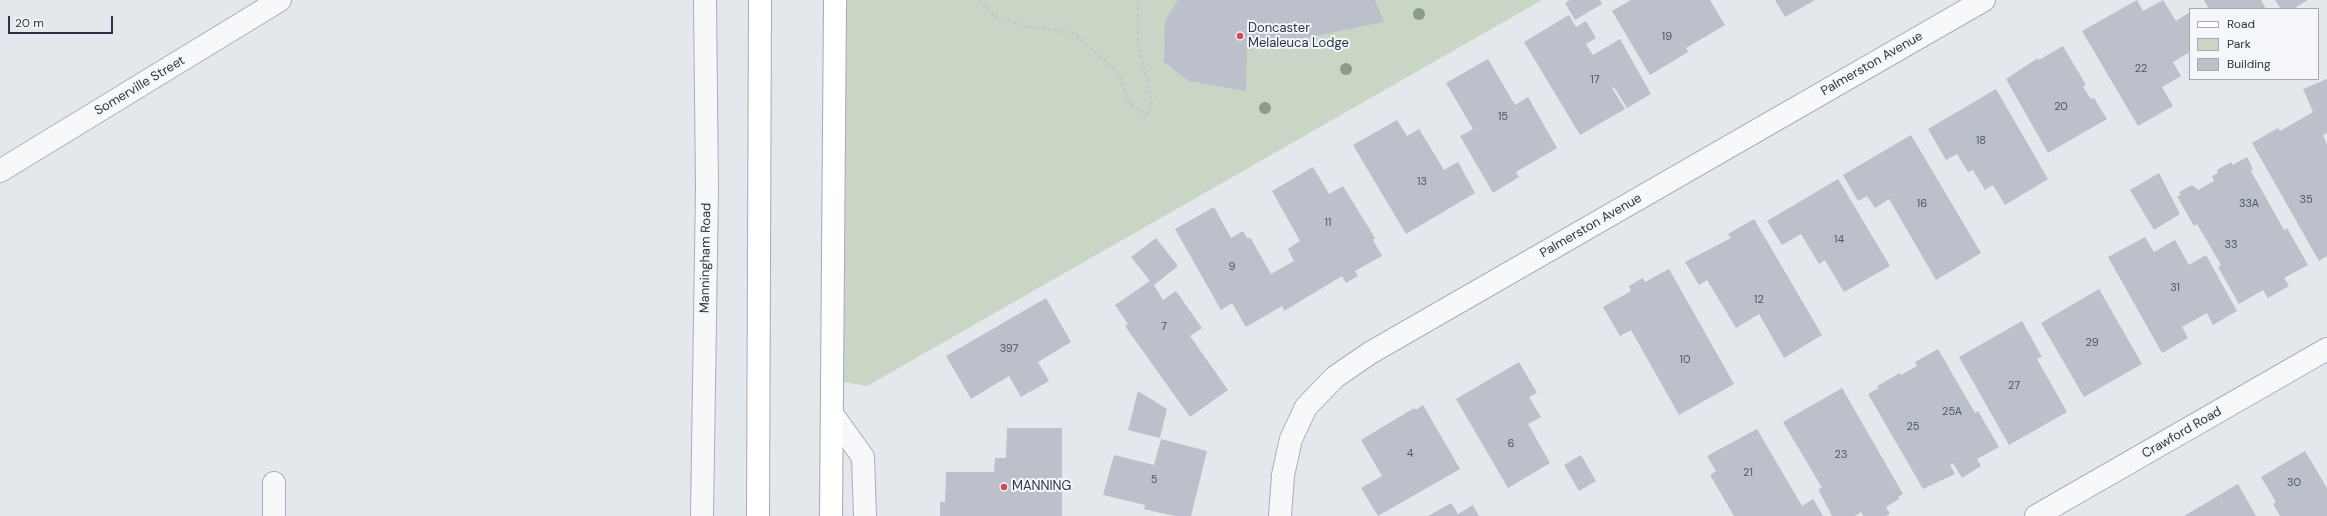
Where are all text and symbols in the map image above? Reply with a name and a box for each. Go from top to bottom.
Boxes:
scale bar [10,8,115,34]
legend [2189,8,2319,80]
text: 20 m [15,15,44,31]
text: Road [2227,16,2255,32]
place label: Doncaster Melaleuca Lodge [1248,21,1349,52]
street label: Palmerston Avenue [1818,29,1926,99]
house number: 19 [1662,30,1672,44]
marker: Doncaster Melaleuca Lodge [1235,31,1245,41]
text: Park [2227,36,2251,52]
street label: Somerville Street [92,53,188,119]
text: Building [2227,56,2271,72]
house number: 22 [2135,62,2147,76]
house number: 17 [1590,73,1600,87]
house number: 20 [2054,100,2068,114]
house number: 15 [1498,110,1508,124]
house number: 18 [1976,134,1986,148]
house number: 13 [1417,175,1427,189]
street label: Palmerston Avenue [1537,191,1645,261]
house number: 35 [2299,193,2313,207]
house number: 16 [1917,197,1927,211]
house number: 33A [2239,197,2259,211]
street label: Manningham Road [697,203,715,313]
house number: 11 [1325,216,1331,230]
house number: 14 [1834,233,1844,247]
house number: 33 [2224,238,2238,252]
house number: 9 [1229,260,1235,274]
house number: 31 [2170,281,2180,295]
house number: 12 [1754,293,1764,307]
house number: 7 [1161,320,1167,334]
house number: 29 [2085,336,2099,350]
house number: 397 [1000,342,1018,356]
house number: 10 [1680,353,1690,367]
house number: 27 [2008,379,2020,393]
street label: Crawford Road [2139,404,2225,462]
house number: 25A [1942,405,1962,419]
house number: 25 [1906,420,1920,434]
house number: 6 [1508,437,1514,451]
house number: 4 [1407,447,1413,461]
house number: 23 [1835,448,1847,462]
house number: 21 [1743,466,1753,480]
house number: 5 [1151,473,1157,487]
house number: 30 [2287,476,2301,490]
place label: MANNING [1012,479,1071,495]
marker: MANNING [999,482,1009,492]

